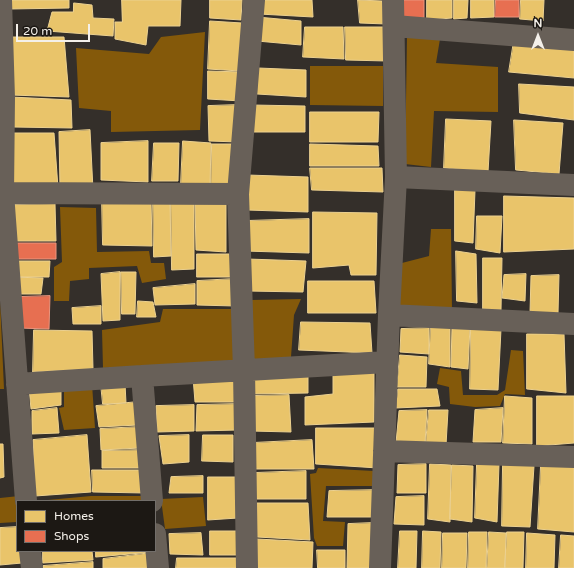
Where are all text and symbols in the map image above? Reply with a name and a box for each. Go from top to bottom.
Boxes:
scale bar [18,16,92,42]
north arrow [518,16,558,56]
text: N [534,17,542,30]
text: 20 m [23,24,52,38]
legend [16,500,156,552]
text: Homes [54,509,94,523]
text: Shops [54,529,89,543]

